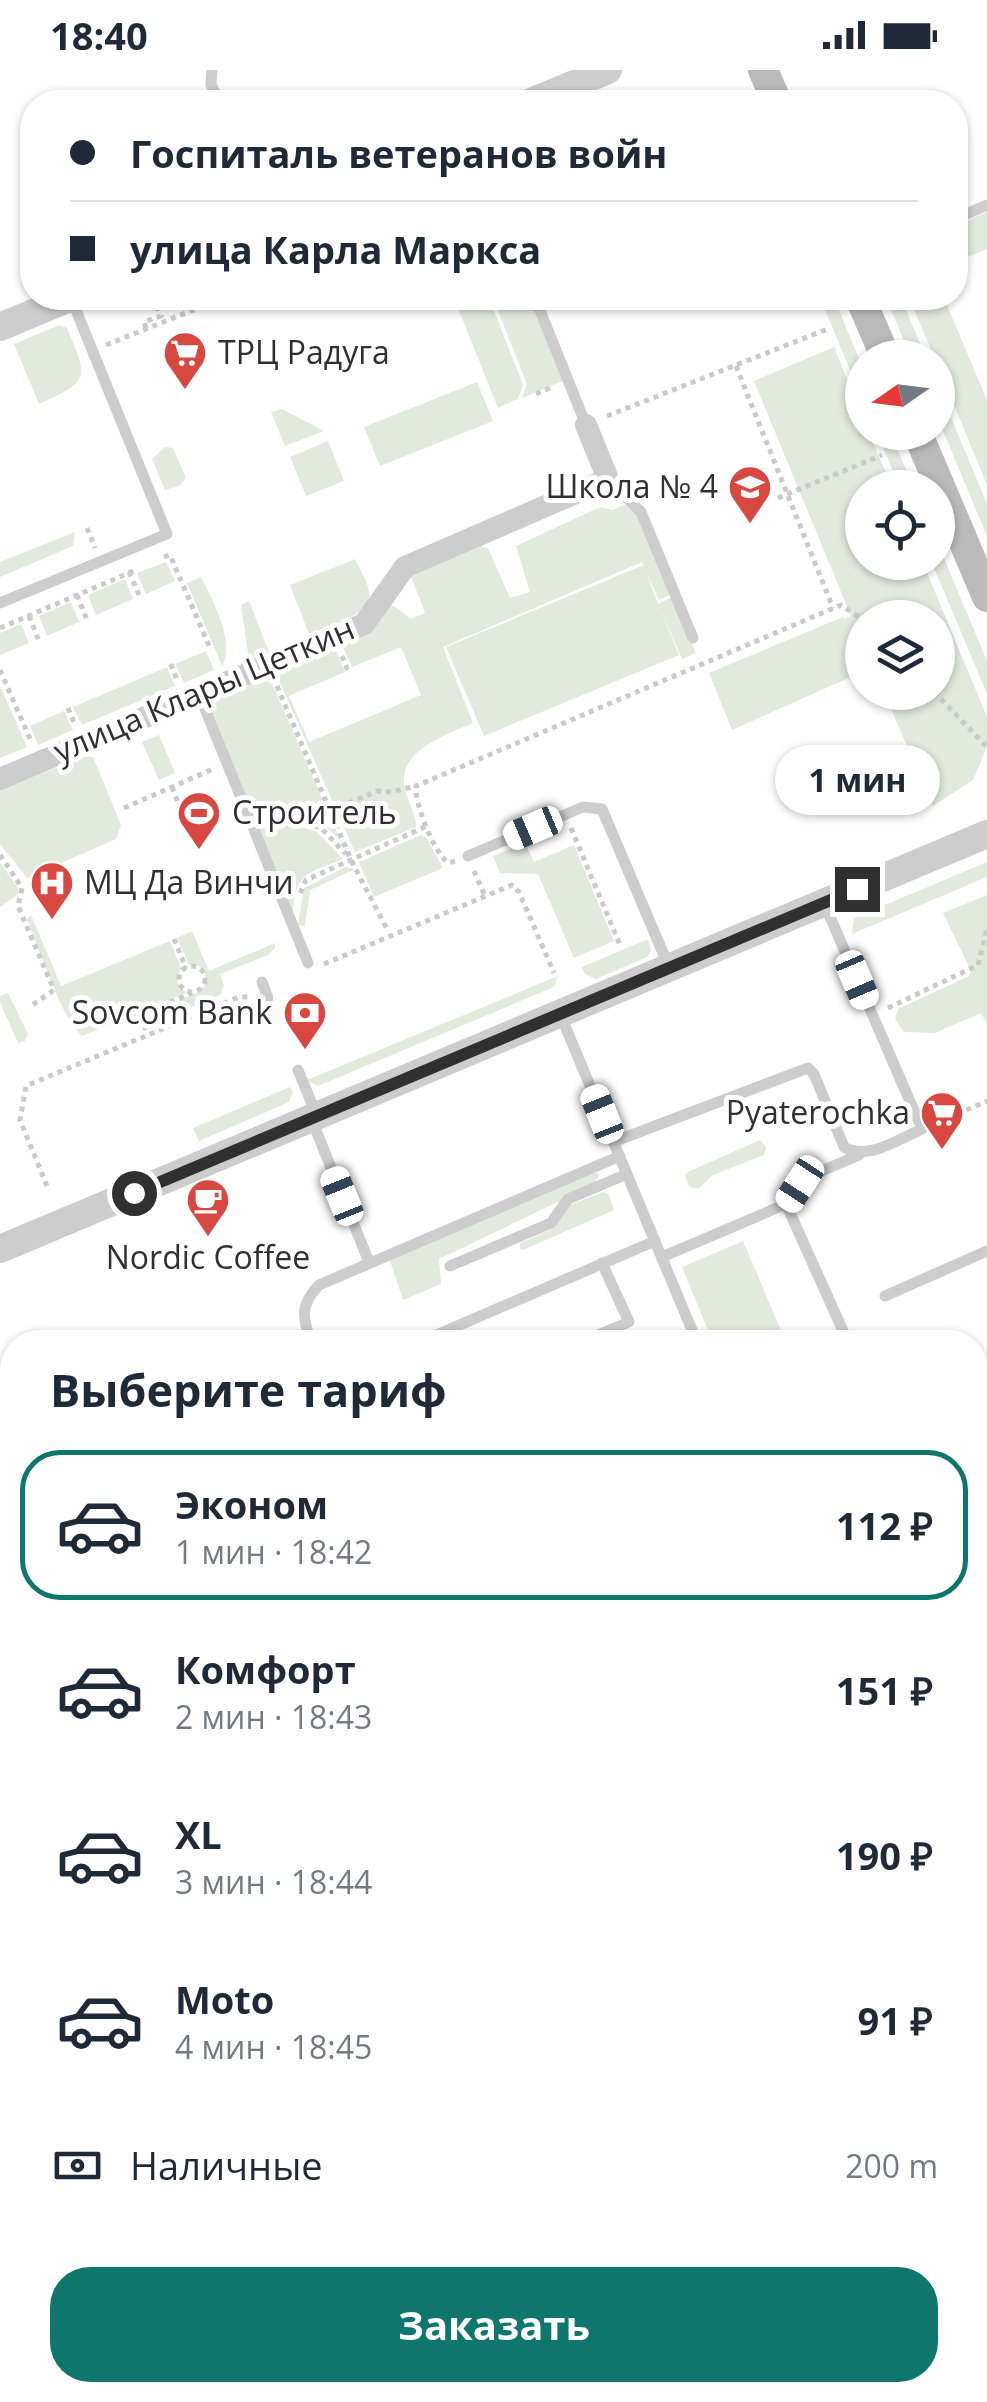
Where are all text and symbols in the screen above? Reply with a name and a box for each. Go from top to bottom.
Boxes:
text: 18:40 [50,9,148,61]
text: Госпиталь ветеранов войн [130,127,667,179]
text: улица Карла Маркса [130,223,541,275]
supermarket icon: ТРЦ Радуга [162,330,208,391]
place label: ТРЦ Радуга [218,330,390,373]
north arrow [845,340,955,450]
map controls [845,340,955,710]
place label: Школа № 4 [546,464,718,507]
school or university icon: Школа № 4 [727,464,773,525]
button: locate [845,470,955,580]
button: layers [845,600,955,710]
street label: улица Клары Цеткин [47,606,360,771]
callout: 1 мин [774,744,940,814]
text: 1 мин [809,758,906,801]
sports icon: Строитель [176,790,222,851]
place label: Строитель [232,790,397,833]
car [500,802,566,854]
hospital icon: МЦ Да Винчи [29,860,75,921]
place label: МЦ Да Винчи [84,860,294,903]
route end [835,867,880,912]
car [831,947,883,1013]
place label: Sovcom Bank [72,990,272,1033]
bank icon: Sovcom Bank [282,990,328,1051]
car [577,1081,627,1147]
place label: Pyaterochka [726,1090,910,1133]
supermarket icon: Pyaterochka [919,1090,965,1151]
car [771,1151,829,1217]
car [317,1163,367,1229]
route start [112,1171,157,1216]
cafe icon: Nordic Coffee [185,1177,231,1238]
place label: Nordic Coffee [106,1235,310,1278]
text: Выберите тариф [50,1359,447,1420]
text: Эконом [175,1478,328,1530]
icon: car [55,1480,145,1570]
text: 112 ₽ [836,1499,933,1551]
text: 1 мин · 18:42 [175,1530,372,1573]
text: Комфорт [175,1643,356,1695]
icon: car [55,1645,145,1735]
text: 151 ₽ [836,1664,933,1716]
text: 2 мин · 18:43 [175,1695,372,1738]
text: XL [175,1808,222,1860]
icon: car [55,1810,145,1900]
text: 190 ₽ [836,1829,933,1881]
text: 3 мин · 18:44 [175,1860,372,1903]
text: Moto [175,1973,274,2025]
icon: car [55,1975,145,2065]
text: 91 ₽ [858,1994,933,2046]
text: 4 мин · 18:45 [175,2025,372,2068]
icon: cash [50,2138,105,2193]
text: Наличные [130,2139,323,2191]
text: 200 m [845,2144,938,2187]
button: Заказать [50,2267,938,2382]

